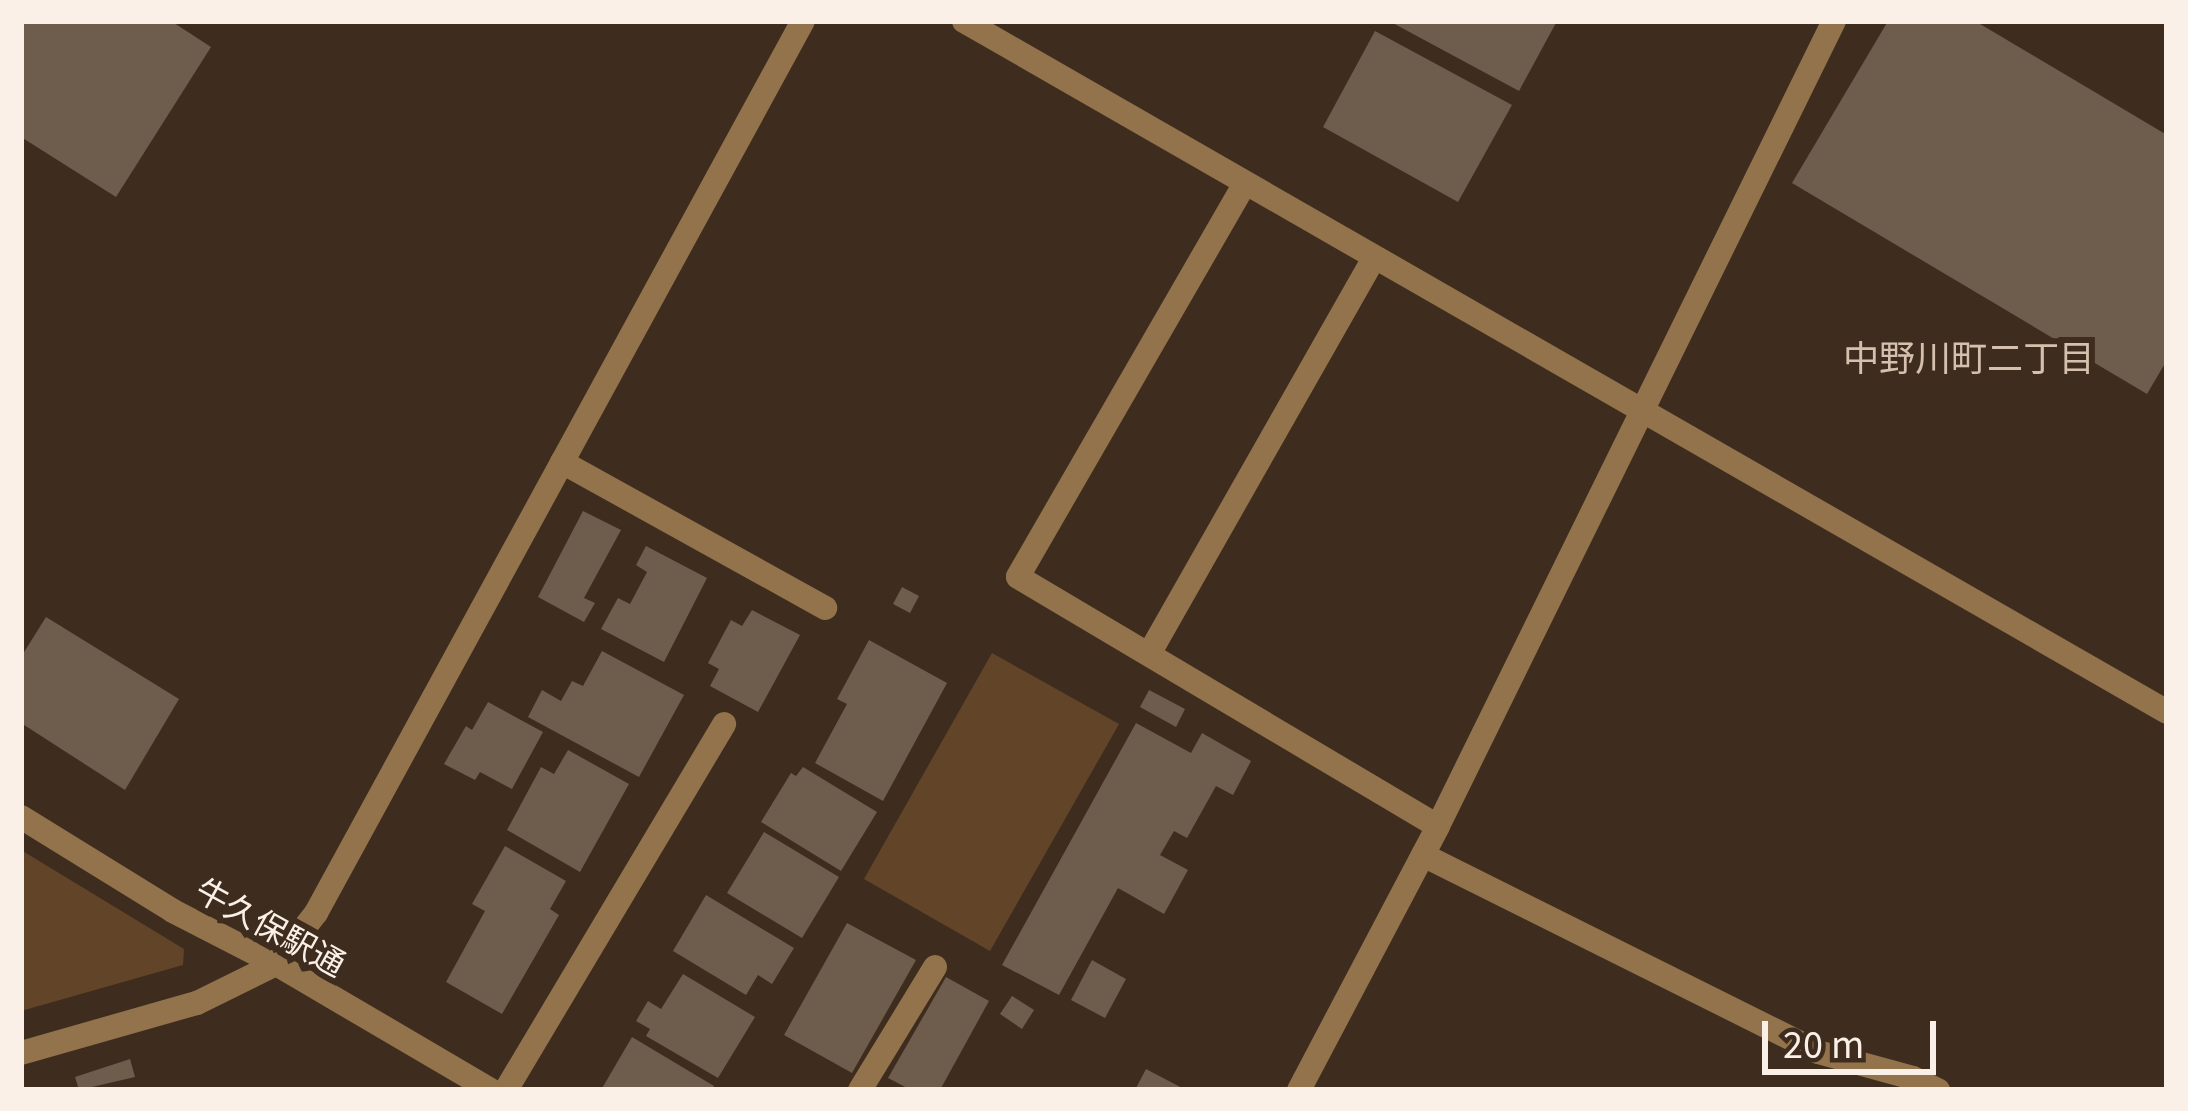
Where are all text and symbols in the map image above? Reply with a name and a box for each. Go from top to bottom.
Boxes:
district label: 中野川町二丁目 [1843,334,2095,378]
street label: 牛久保駅通 [189,869,353,983]
scale bar [1768,997,1942,1071]
text: 20 m [1783,1016,1864,1068]

